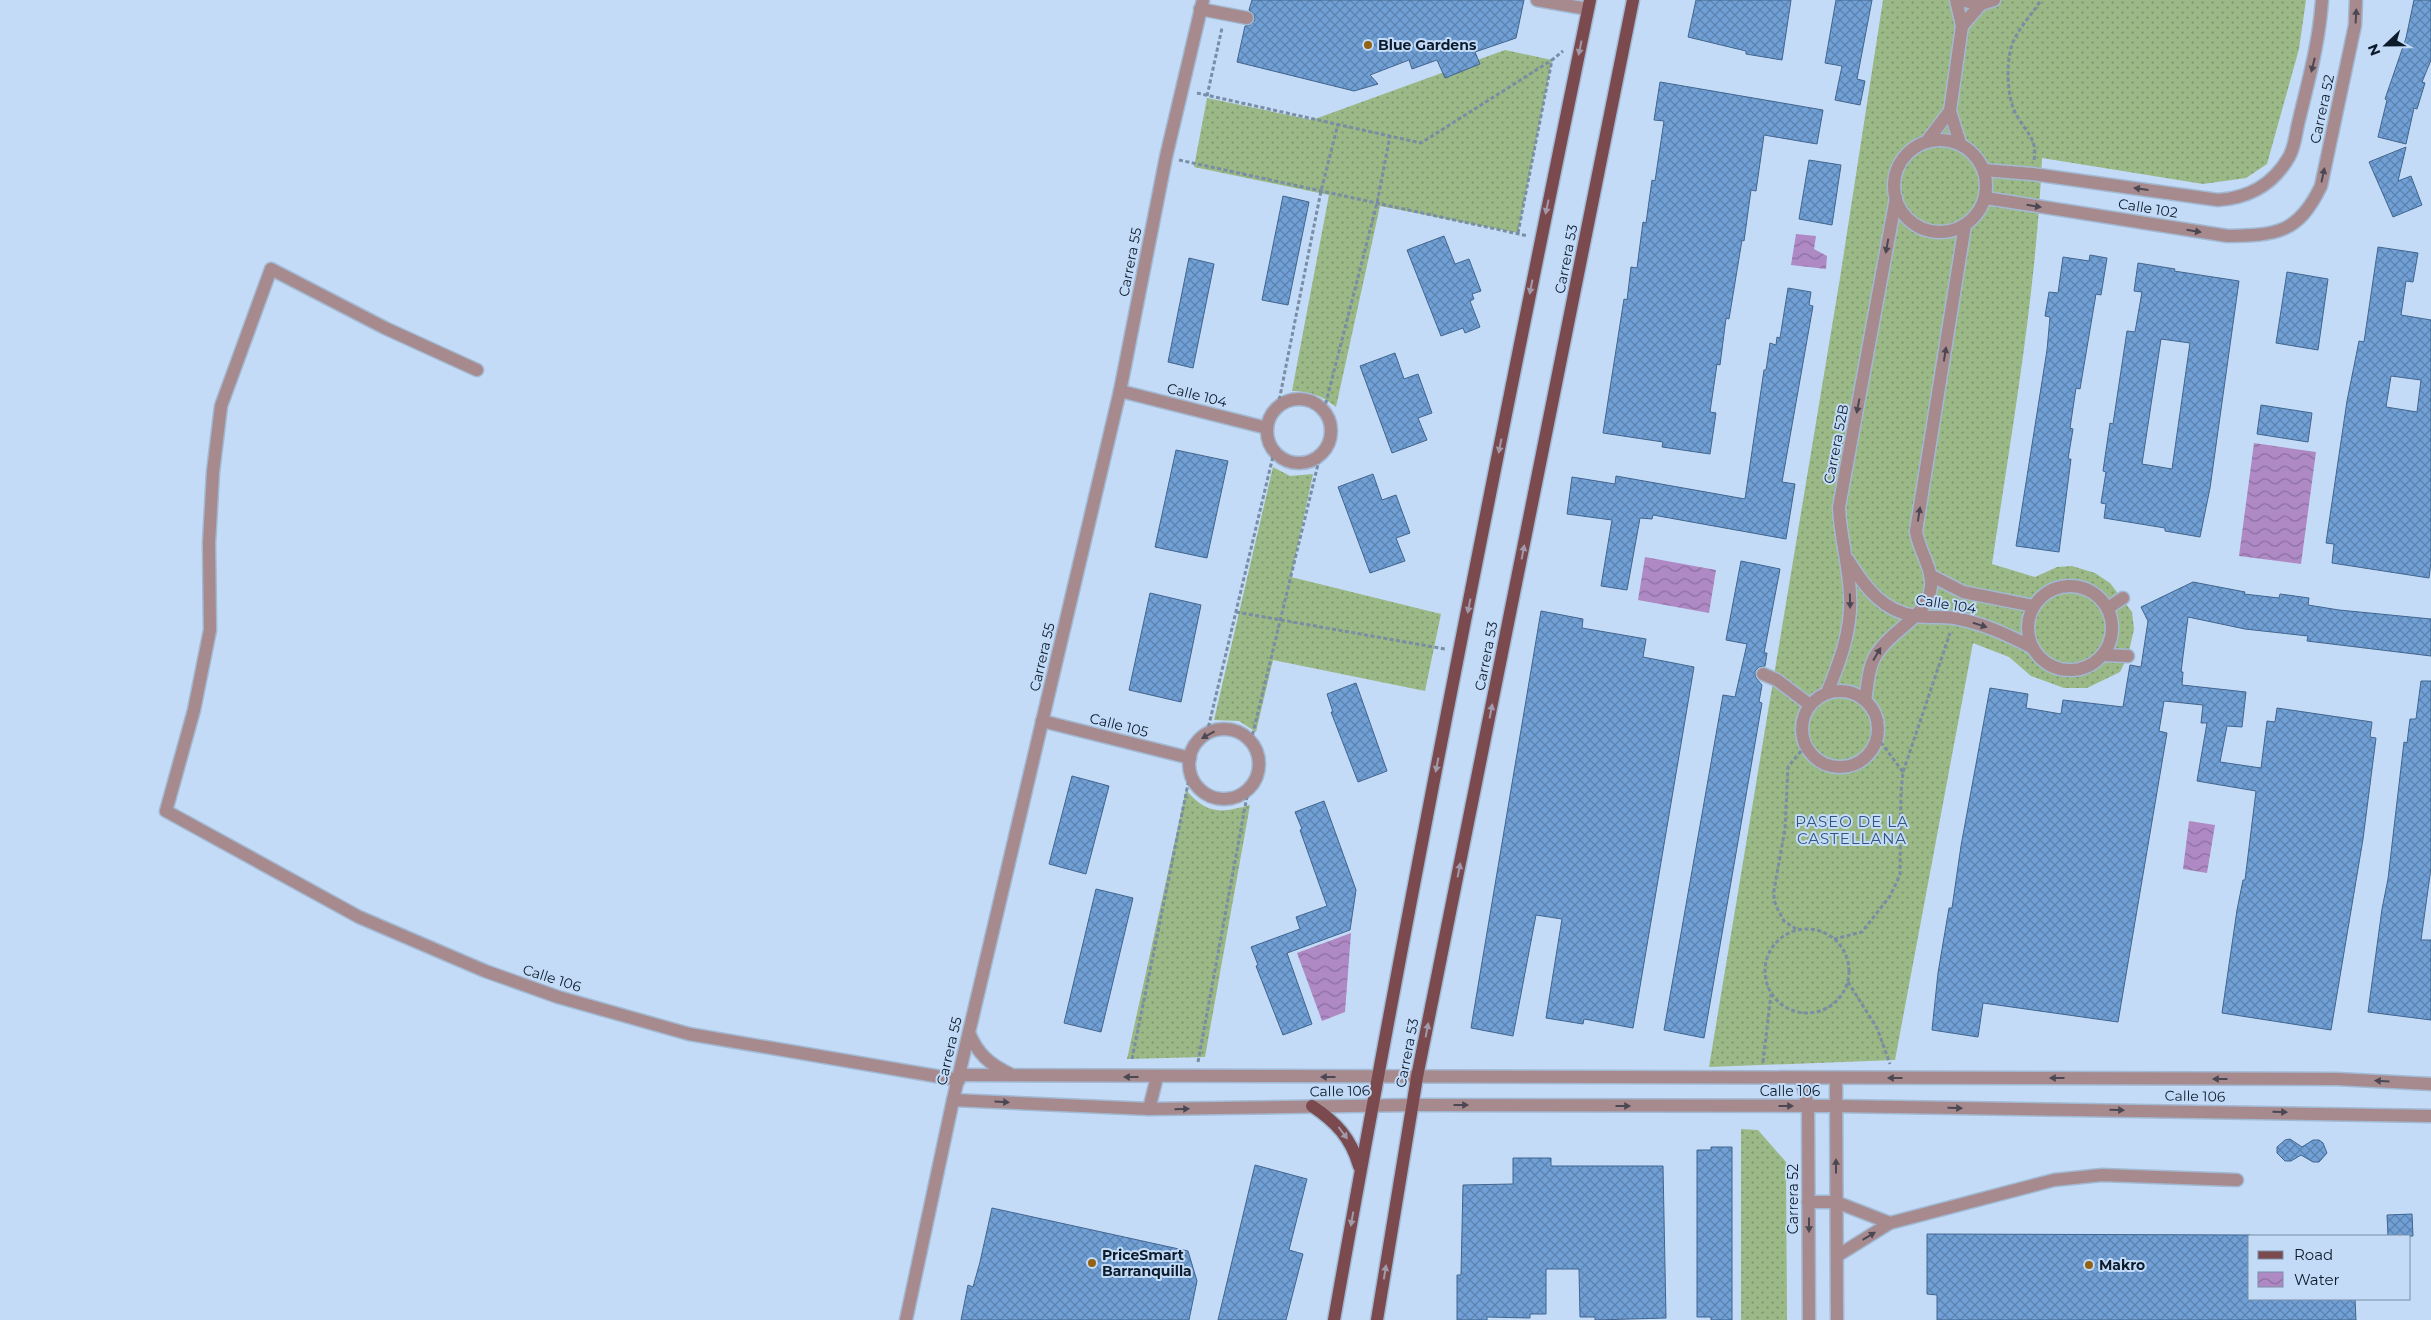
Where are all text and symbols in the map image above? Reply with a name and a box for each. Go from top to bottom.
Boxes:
one-way arrow [2352,8,2360,24]
north arrow [2361,20,2411,70]
place label: Blue Gardens [1378,36,1477,54]
marker: Blue Gardens [1362,39,1374,51]
one-way arrow [1576,40,1584,55]
text: N [2363,41,2384,58]
one-way arrow [2309,58,2317,73]
street label: Carrera 52 [2306,73,2338,145]
one-way arrow [2320,167,2328,183]
one-way arrow [2133,185,2149,193]
street label: Calle 102 [2117,194,2179,222]
one-way arrow [1543,199,1551,214]
one-way arrow [2026,202,2042,210]
street label: Carrera 53 [1550,223,1582,295]
street label: Carrera 55 [1114,226,1146,298]
one-way arrow [2187,227,2203,235]
one-way arrow [1883,239,1891,255]
one-way arrow [1527,279,1535,294]
one-way arrow [1941,345,1949,361]
street label: Calle 104 [1165,379,1230,411]
one-way arrow [1854,398,1862,414]
street label: Carrera 52B [1819,403,1853,485]
one-way arrow [1496,439,1504,454]
one-way arrow [1915,506,1923,522]
one-way arrow [1519,543,1527,559]
street label: Calle 104 [1914,590,1978,618]
one-way arrow [1846,593,1854,609]
one-way arrow [1464,598,1472,614]
street label: Carrera 53 [1470,620,1502,692]
street label: Carrera 55 [1025,621,1059,693]
one-way arrow [1973,621,1988,629]
one-way arrow [1873,647,1882,660]
one-way arrow [1487,703,1495,719]
street label: Calle 105 [1088,709,1150,741]
one-way arrow [1201,731,1216,739]
one-way arrow [1433,757,1441,773]
district label: PASEO DE LA CASTELLANA [1795,812,1909,848]
one-way arrow [1455,862,1463,878]
street label: Calle 106 [520,960,584,996]
street label: Carrera 55 [932,1015,966,1087]
street label: Carrera 53 [1391,1017,1423,1089]
one-way arrow [1423,1021,1431,1037]
one-way arrow [1122,1073,1138,1081]
one-way arrow [1320,1073,1336,1081]
one-way arrow [1887,1074,1903,1082]
one-way arrow [2049,1074,2065,1082]
one-way arrow [2212,1075,2228,1083]
one-way arrow [2374,1077,2390,1085]
street label: Calle 106 [1310,1081,1371,1101]
street label: Calle 106 [1760,1082,1821,1100]
street label: Calle 106 [2165,1086,2226,1106]
one-way arrow [994,1099,1010,1107]
one-way arrow [1453,1101,1469,1109]
one-way arrow [1616,1102,1632,1110]
one-way arrow [1778,1102,1794,1110]
one-way arrow [1947,1104,1963,1112]
one-way arrow [1174,1105,1190,1113]
one-way arrow [2109,1106,2125,1114]
one-way arrow [2272,1109,2288,1117]
one-way arrow [1338,1126,1349,1139]
one-way arrow [1832,1158,1840,1174]
street label: Carrera 52 [1784,1164,1802,1234]
one-way arrow [1347,1212,1355,1228]
one-way arrow [1805,1217,1813,1233]
one-way arrow [1862,1232,1875,1241]
legend [2248,1235,2411,1300]
text: Road [2294,1245,2333,1264]
place label: PriceSmart Barranquilla [1102,1246,1192,1280]
place label: Makro [2099,1256,2145,1274]
marker: PriceSmart Barranquilla [1086,1257,1098,1269]
marker: Makro [2083,1259,2095,1271]
one-way arrow [1381,1264,1389,1280]
text: Water [2294,1270,2340,1289]

